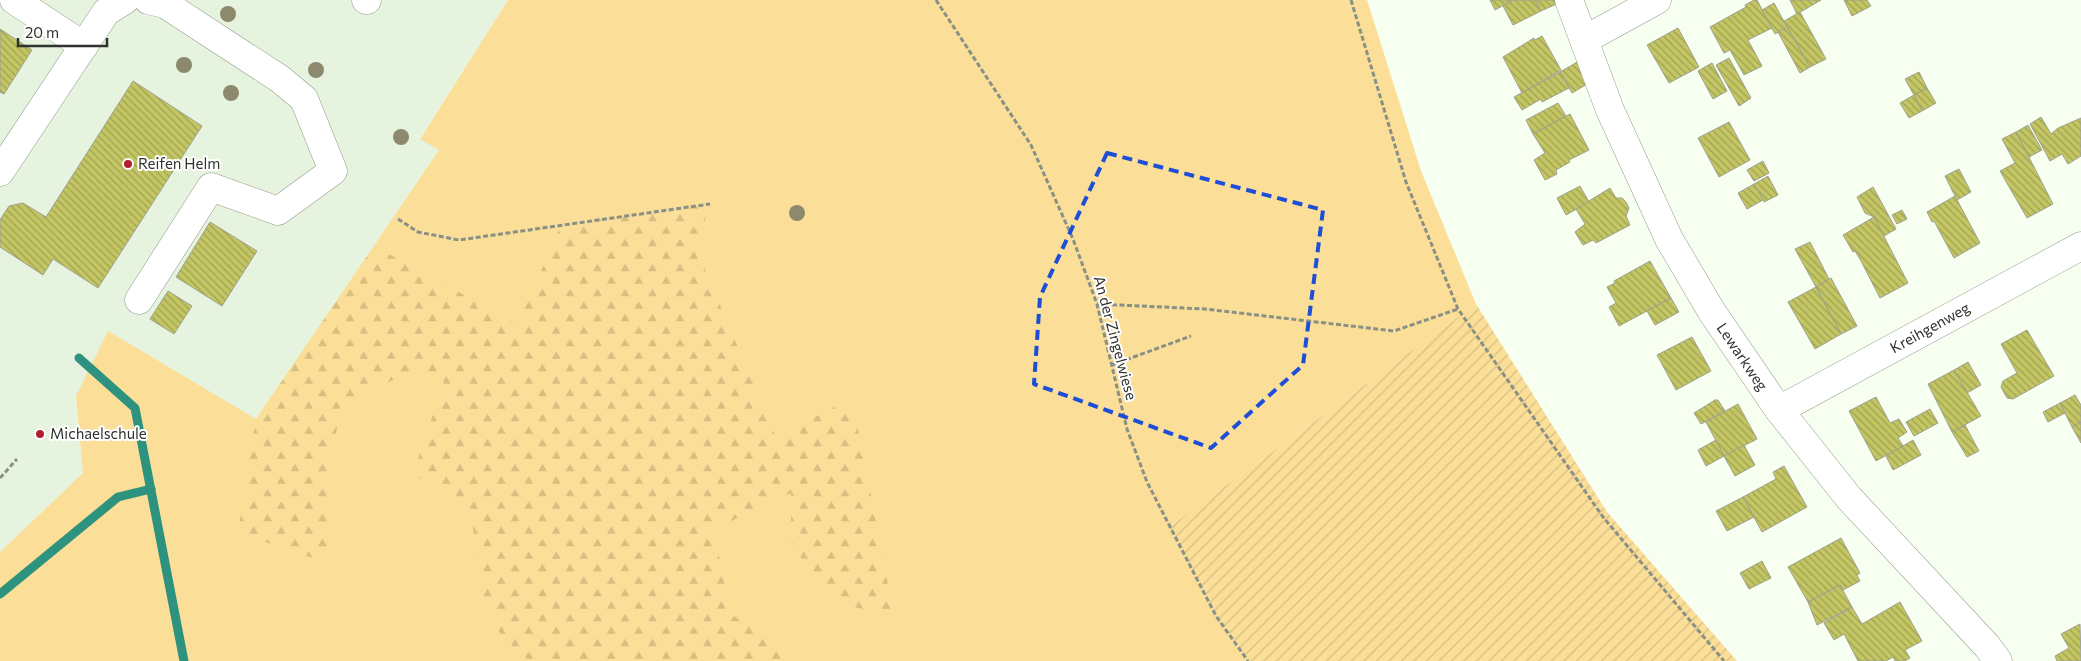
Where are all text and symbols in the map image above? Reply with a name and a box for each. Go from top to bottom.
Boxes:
scale bar [18,15,106,47]
text: 20 m [25,23,59,41]
place label: Reifen Helm [138,154,220,172]
marker: Reifen Helm [122,158,134,170]
street label: An der Zingelwiese [1091,274,1141,402]
street label: Kreihgenweg [1887,298,1972,356]
street label: Lewarkweg [1714,319,1772,394]
place label: Michaelschule [50,424,147,442]
marker: Michaelschule [34,428,46,440]

